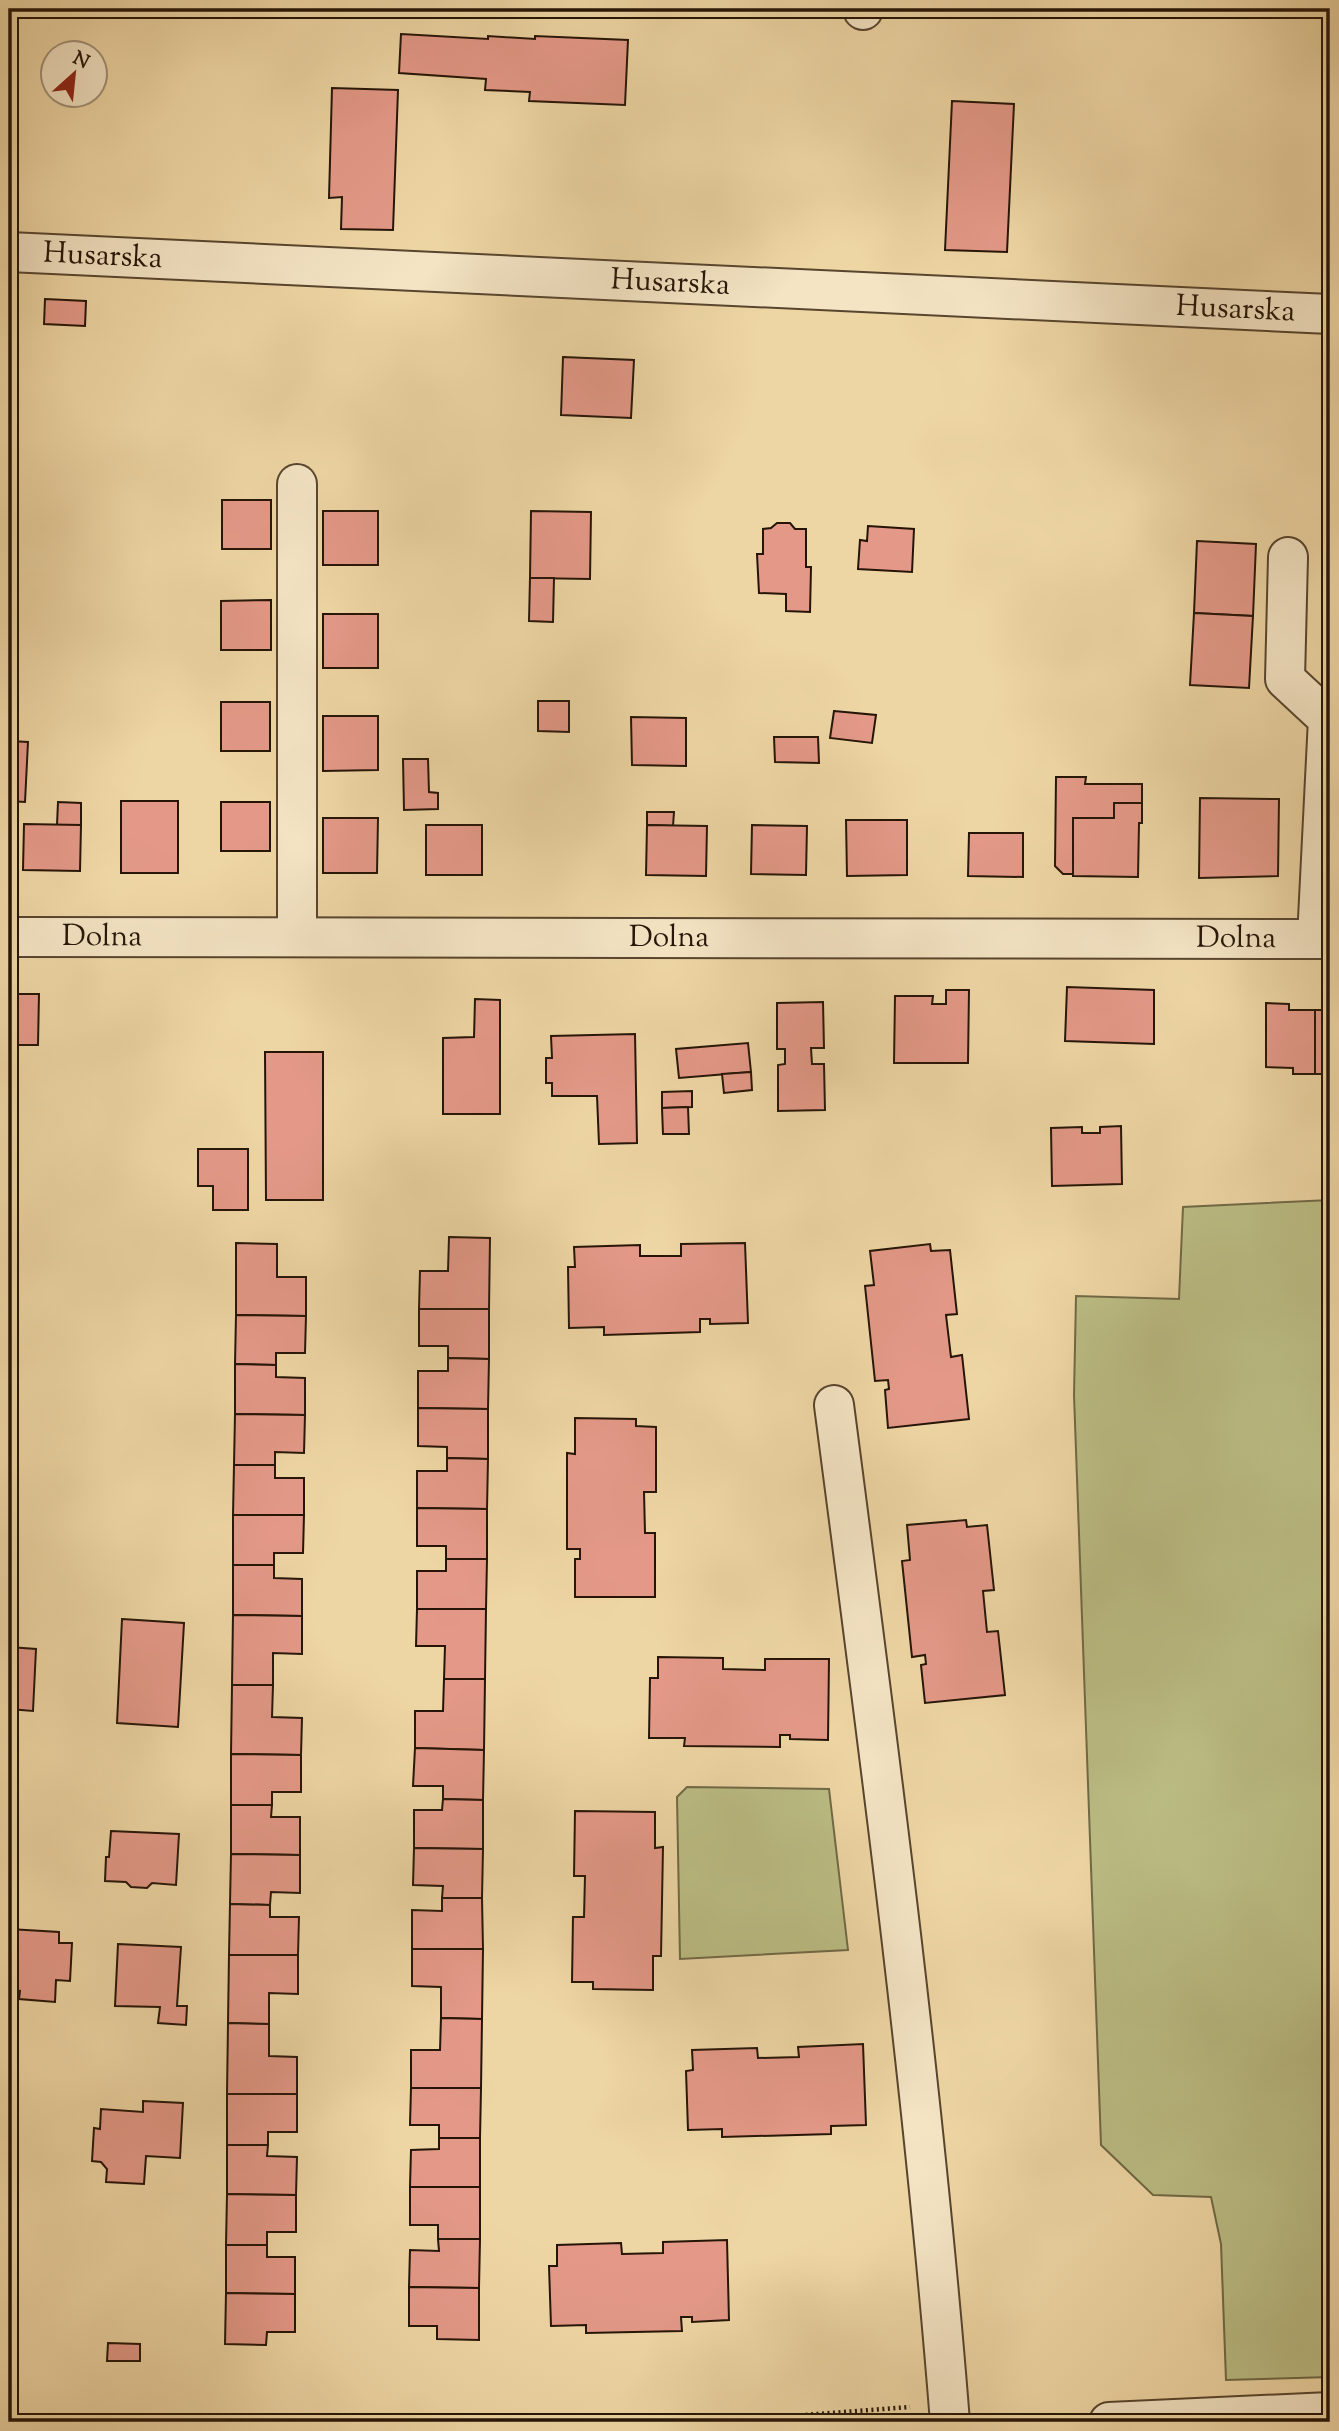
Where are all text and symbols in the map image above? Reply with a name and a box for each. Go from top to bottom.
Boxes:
north arrow [38,38,108,108]
text: N [68,46,93,77]
street label: Husarska [42,232,164,281]
street label: Husarska [610,259,731,307]
street label: Husarska [1175,285,1296,334]
street label: Dolna [62,916,142,959]
street label: Dolna [629,916,709,960]
street label: Dolna [1196,917,1276,960]

